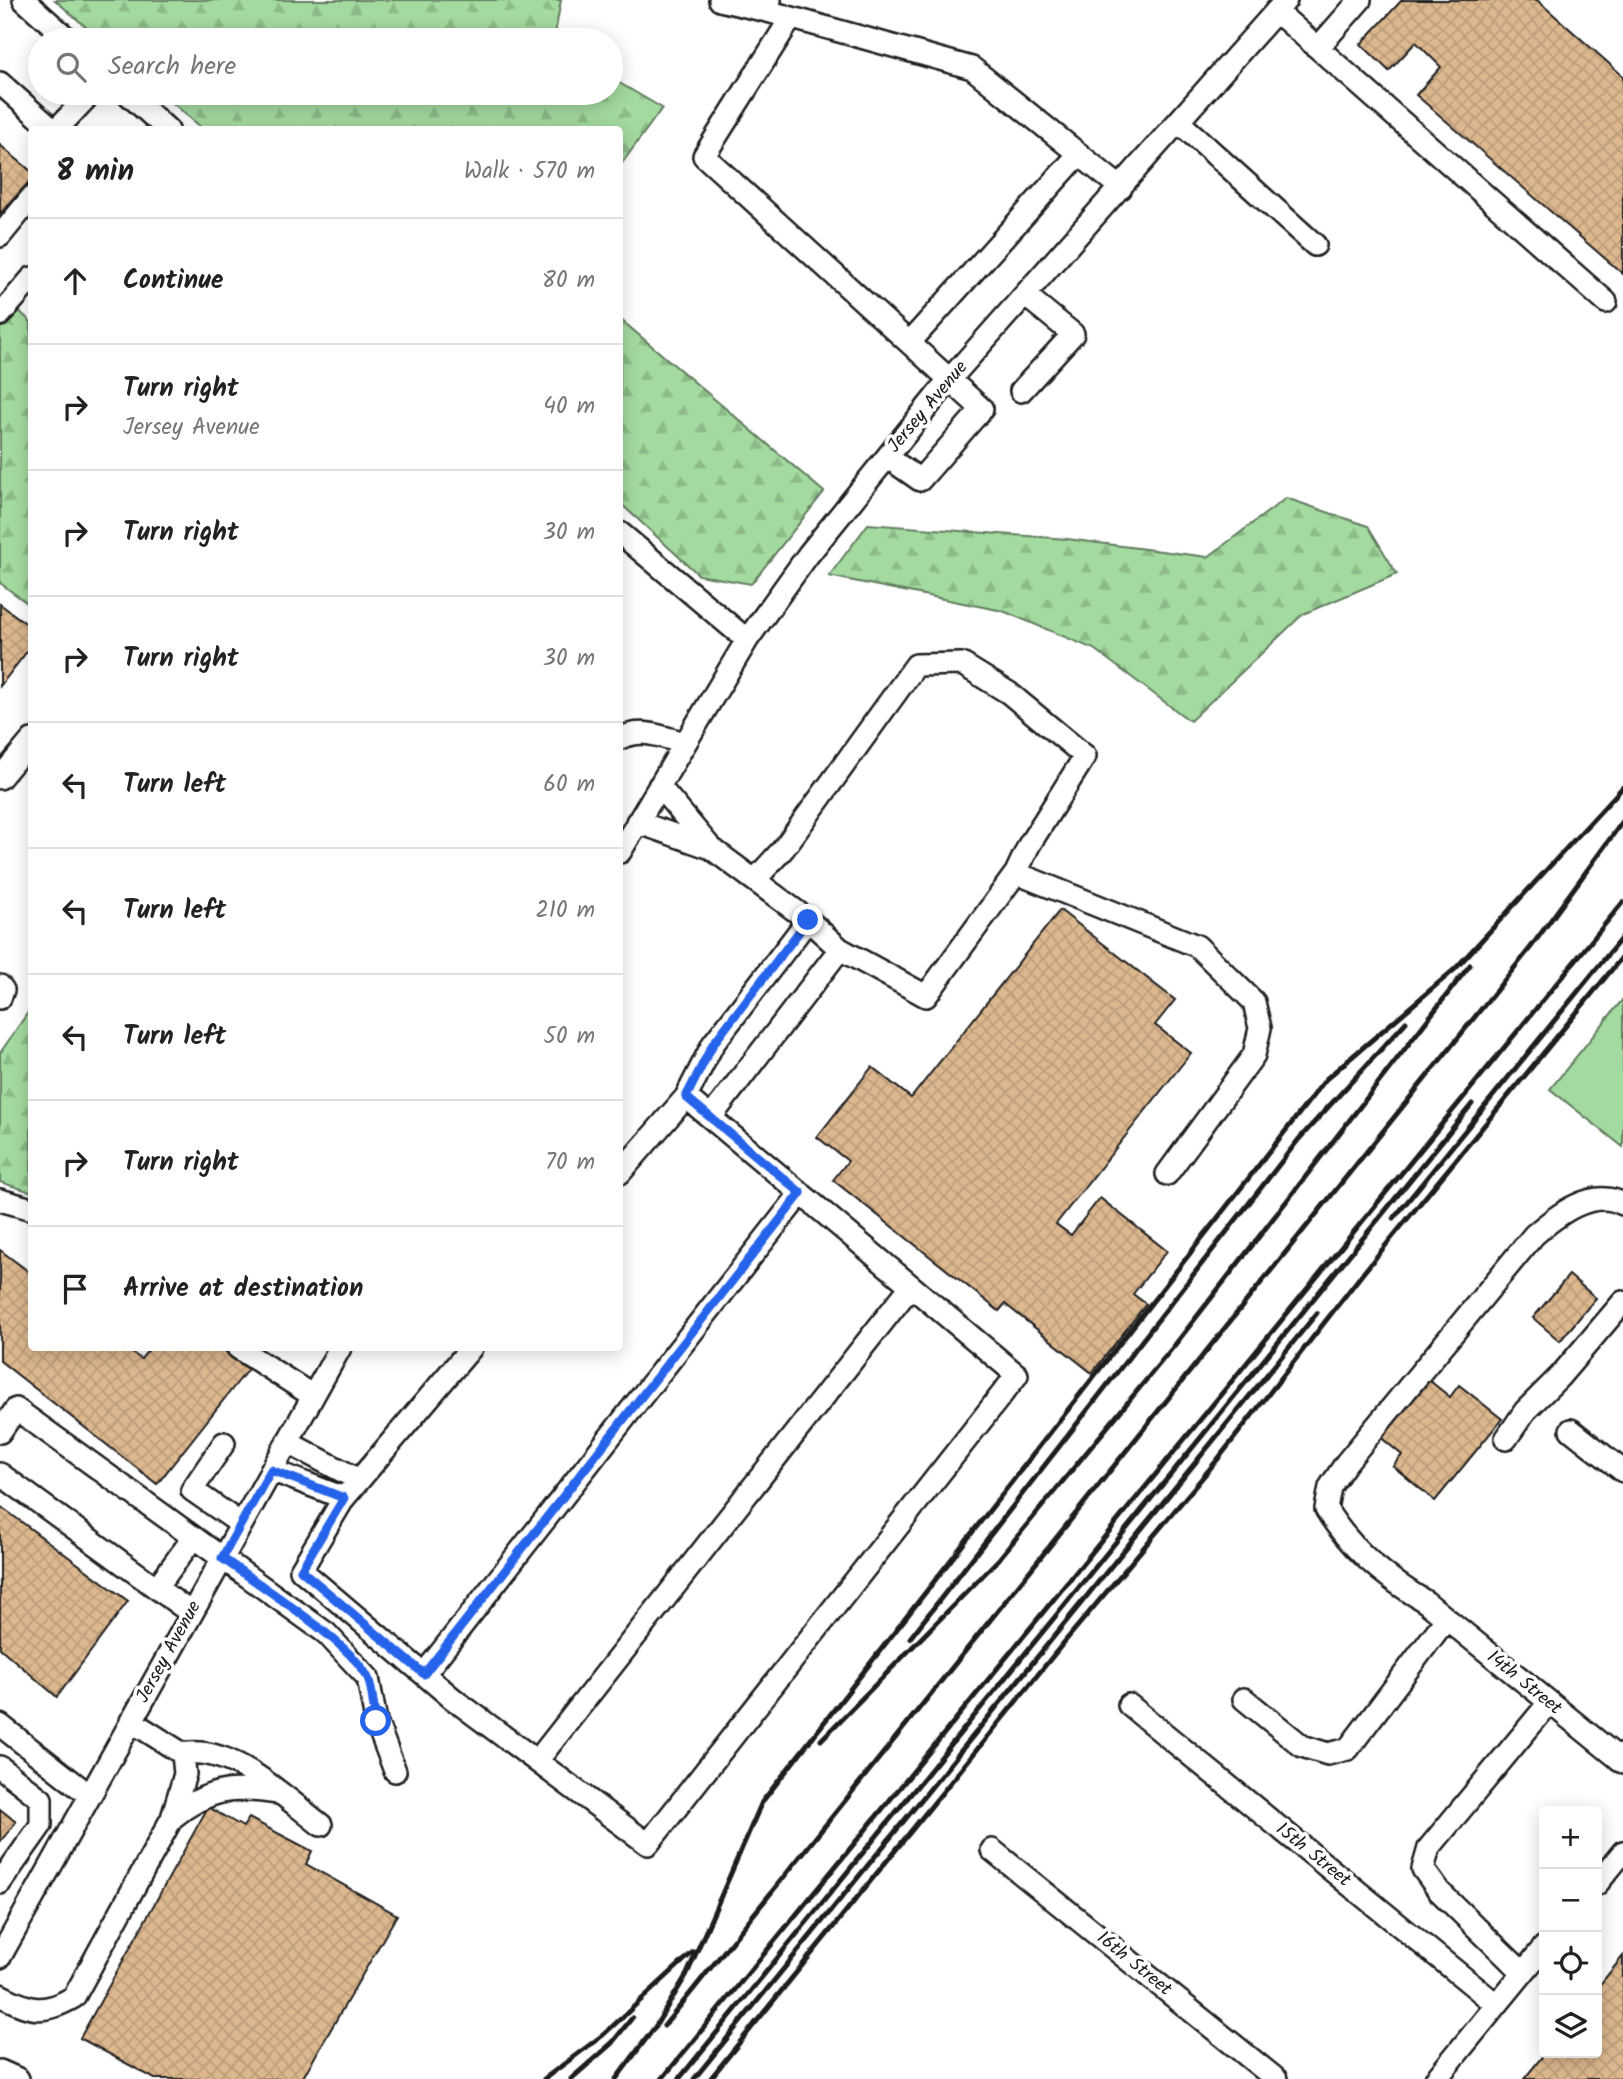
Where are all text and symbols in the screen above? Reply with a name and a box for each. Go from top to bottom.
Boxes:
search box [28,28,623,105]
text: Search here [108,46,236,88]
icon: search [52,48,90,86]
text: 8 min [56,148,134,196]
text: Walk · 570 m [464,154,595,190]
text: Continue [123,260,224,302]
icon: ahead [56,262,94,300]
text: 80 m [542,263,595,299]
street label: Jersey Avenue [880,354,976,460]
text: Turn right [123,368,239,410]
icon: right [56,388,94,426]
text: 40 m [543,389,595,425]
text: Jersey Avenue [123,410,260,446]
text: Turn right [123,512,239,554]
icon: right [56,514,94,552]
text: 30 m [543,515,595,551]
text: Turn right [123,638,239,680]
icon: right [56,640,94,678]
text: 30 m [543,641,595,677]
text: Turn left [123,764,226,806]
icon: left [56,766,94,804]
text: 60 m [543,767,595,803]
text: Turn left [123,890,226,932]
icon: left [56,892,94,930]
text: 210 m [535,893,595,929]
route end [792,904,823,935]
text: Turn left [123,1016,226,1058]
icon: left [56,1018,94,1056]
text: 50 m [544,1019,595,1055]
text: Turn right [123,1142,239,1184]
icon: right [56,1144,94,1182]
text: 70 m [545,1145,595,1181]
text: Arrive at destination [123,1268,363,1310]
icon: arrive [56,1270,94,1308]
street label: Jersey Avenue [129,1595,210,1709]
street label: 14th Street [1480,1643,1569,1723]
route start [360,1705,391,1736]
map controls [1539,1806,1602,2058]
button: + [1539,1806,1602,1869]
street label: 15th Street [1269,1815,1358,1895]
button: − [1539,1869,1602,1932]
street label: 16th Street [1090,1924,1179,2004]
button: locate [1539,1932,1602,1995]
button: layers [1539,1995,1602,2058]

